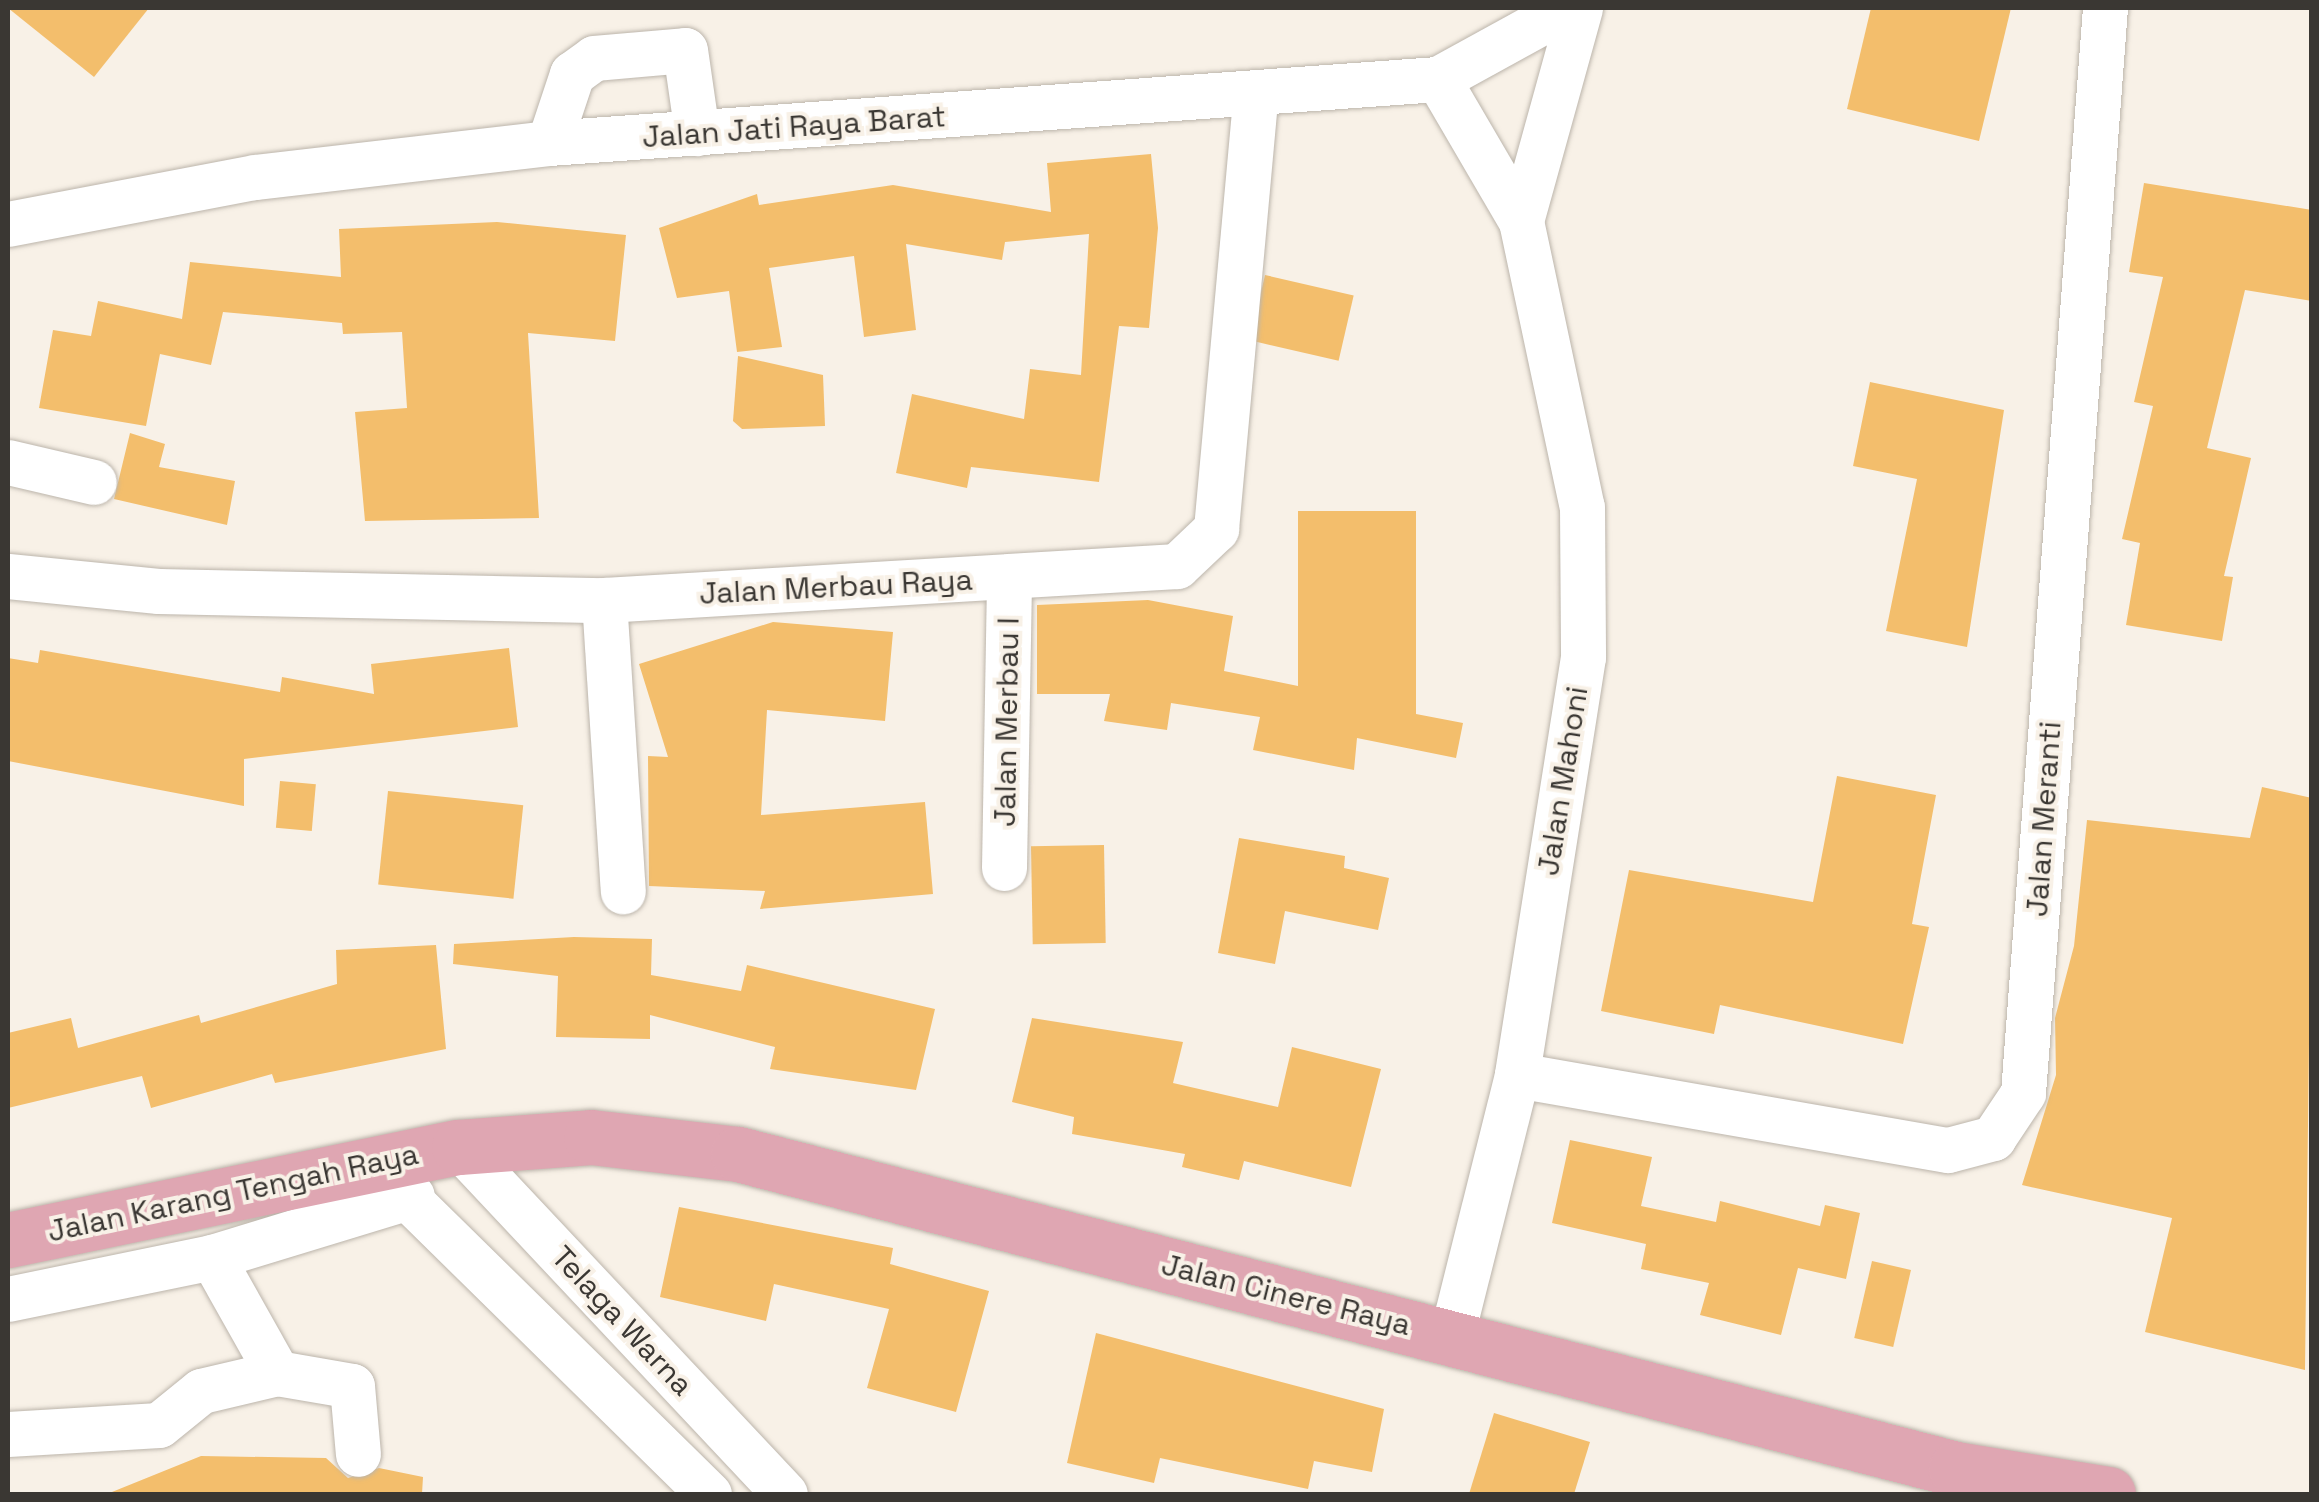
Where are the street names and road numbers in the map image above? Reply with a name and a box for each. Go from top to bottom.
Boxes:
street label: Jalan Jati Raya Barat [641,98,947,156]
street label: Jalan Merbau Raya [698,562,974,612]
street label: Jalan Merbau I [987,617,1027,827]
street label: Jalan Mahoni [1530,684,1596,878]
street label: Jalan Meranti [2019,720,2069,918]
street label: Jalan Karang Tengah Raya [44,1136,422,1250]
street label: Telaga Warna [544,1239,700,1403]
street label: Jalan Cinere Raya [1158,1247,1414,1343]

